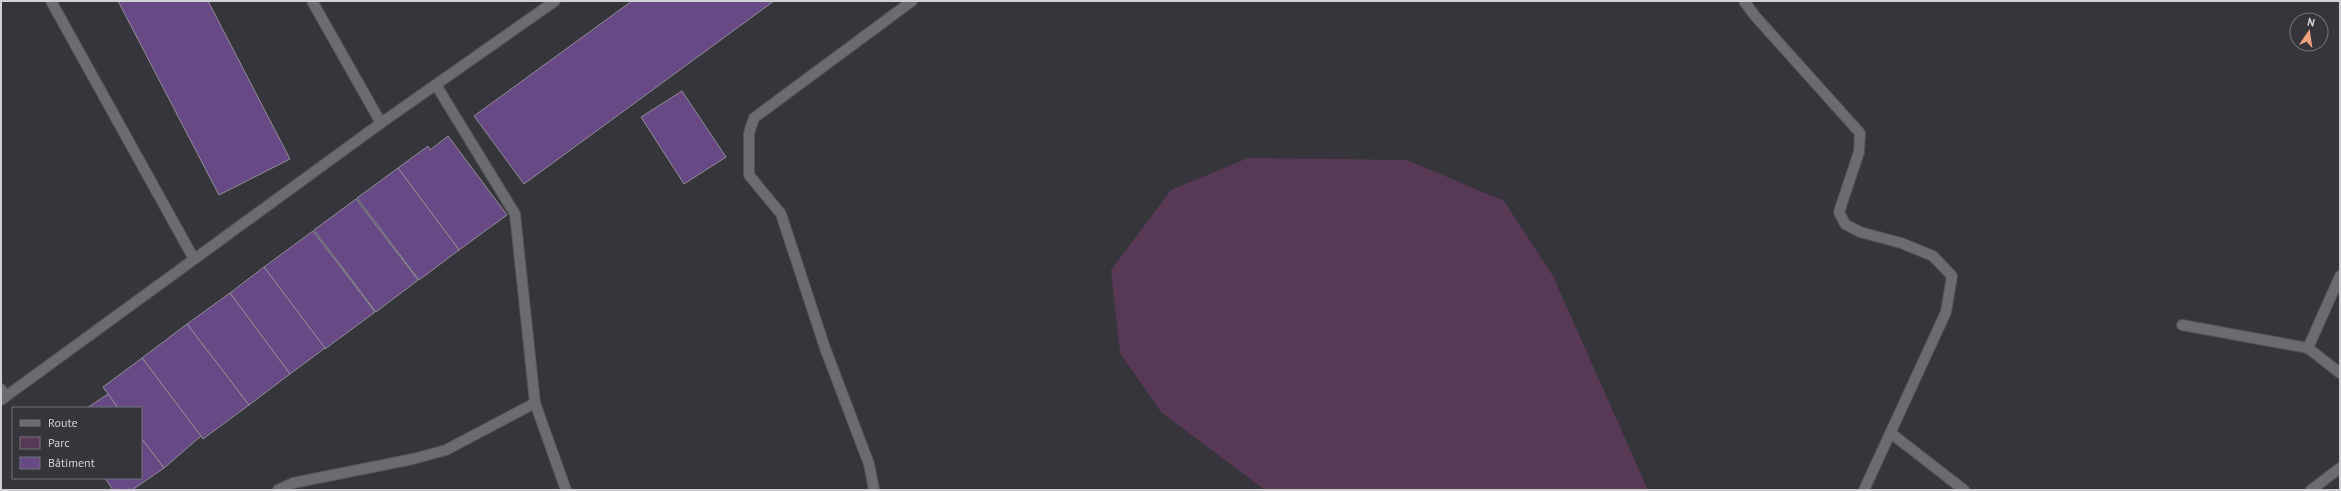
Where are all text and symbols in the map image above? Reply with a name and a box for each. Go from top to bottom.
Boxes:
north arrow [2289,12,2329,52]
text: N [2306,15,2316,30]
legend [12,407,142,479]
text: Route [48,415,78,430]
text: Parc [48,435,70,450]
text: Bâtiment [48,455,95,470]

